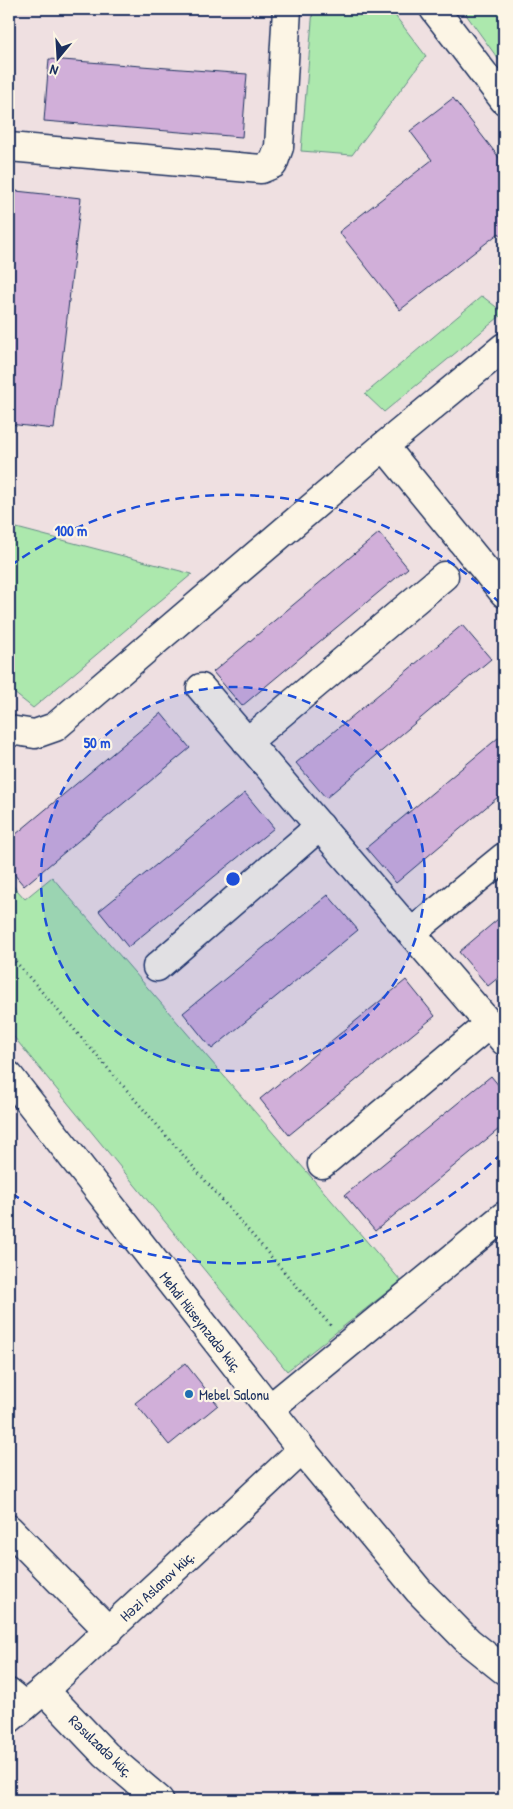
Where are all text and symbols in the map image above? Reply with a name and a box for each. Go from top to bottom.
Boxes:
north arrow [32,32,82,82]
text: N [47,60,60,81]
text: 100 m [55,520,87,541]
text: 50 m [84,732,110,753]
centre of rings [224,870,242,888]
street label: Mehdi Hüseynzadə küç. [155,1267,247,1377]
place label: Mebel Salonu [199,1384,269,1405]
marker: Mebel Salonu [183,1388,195,1400]
street label: Həzi Aslanov küç. [115,1546,199,1626]
street label: Rəsulzadə küç. [64,1710,138,1782]

